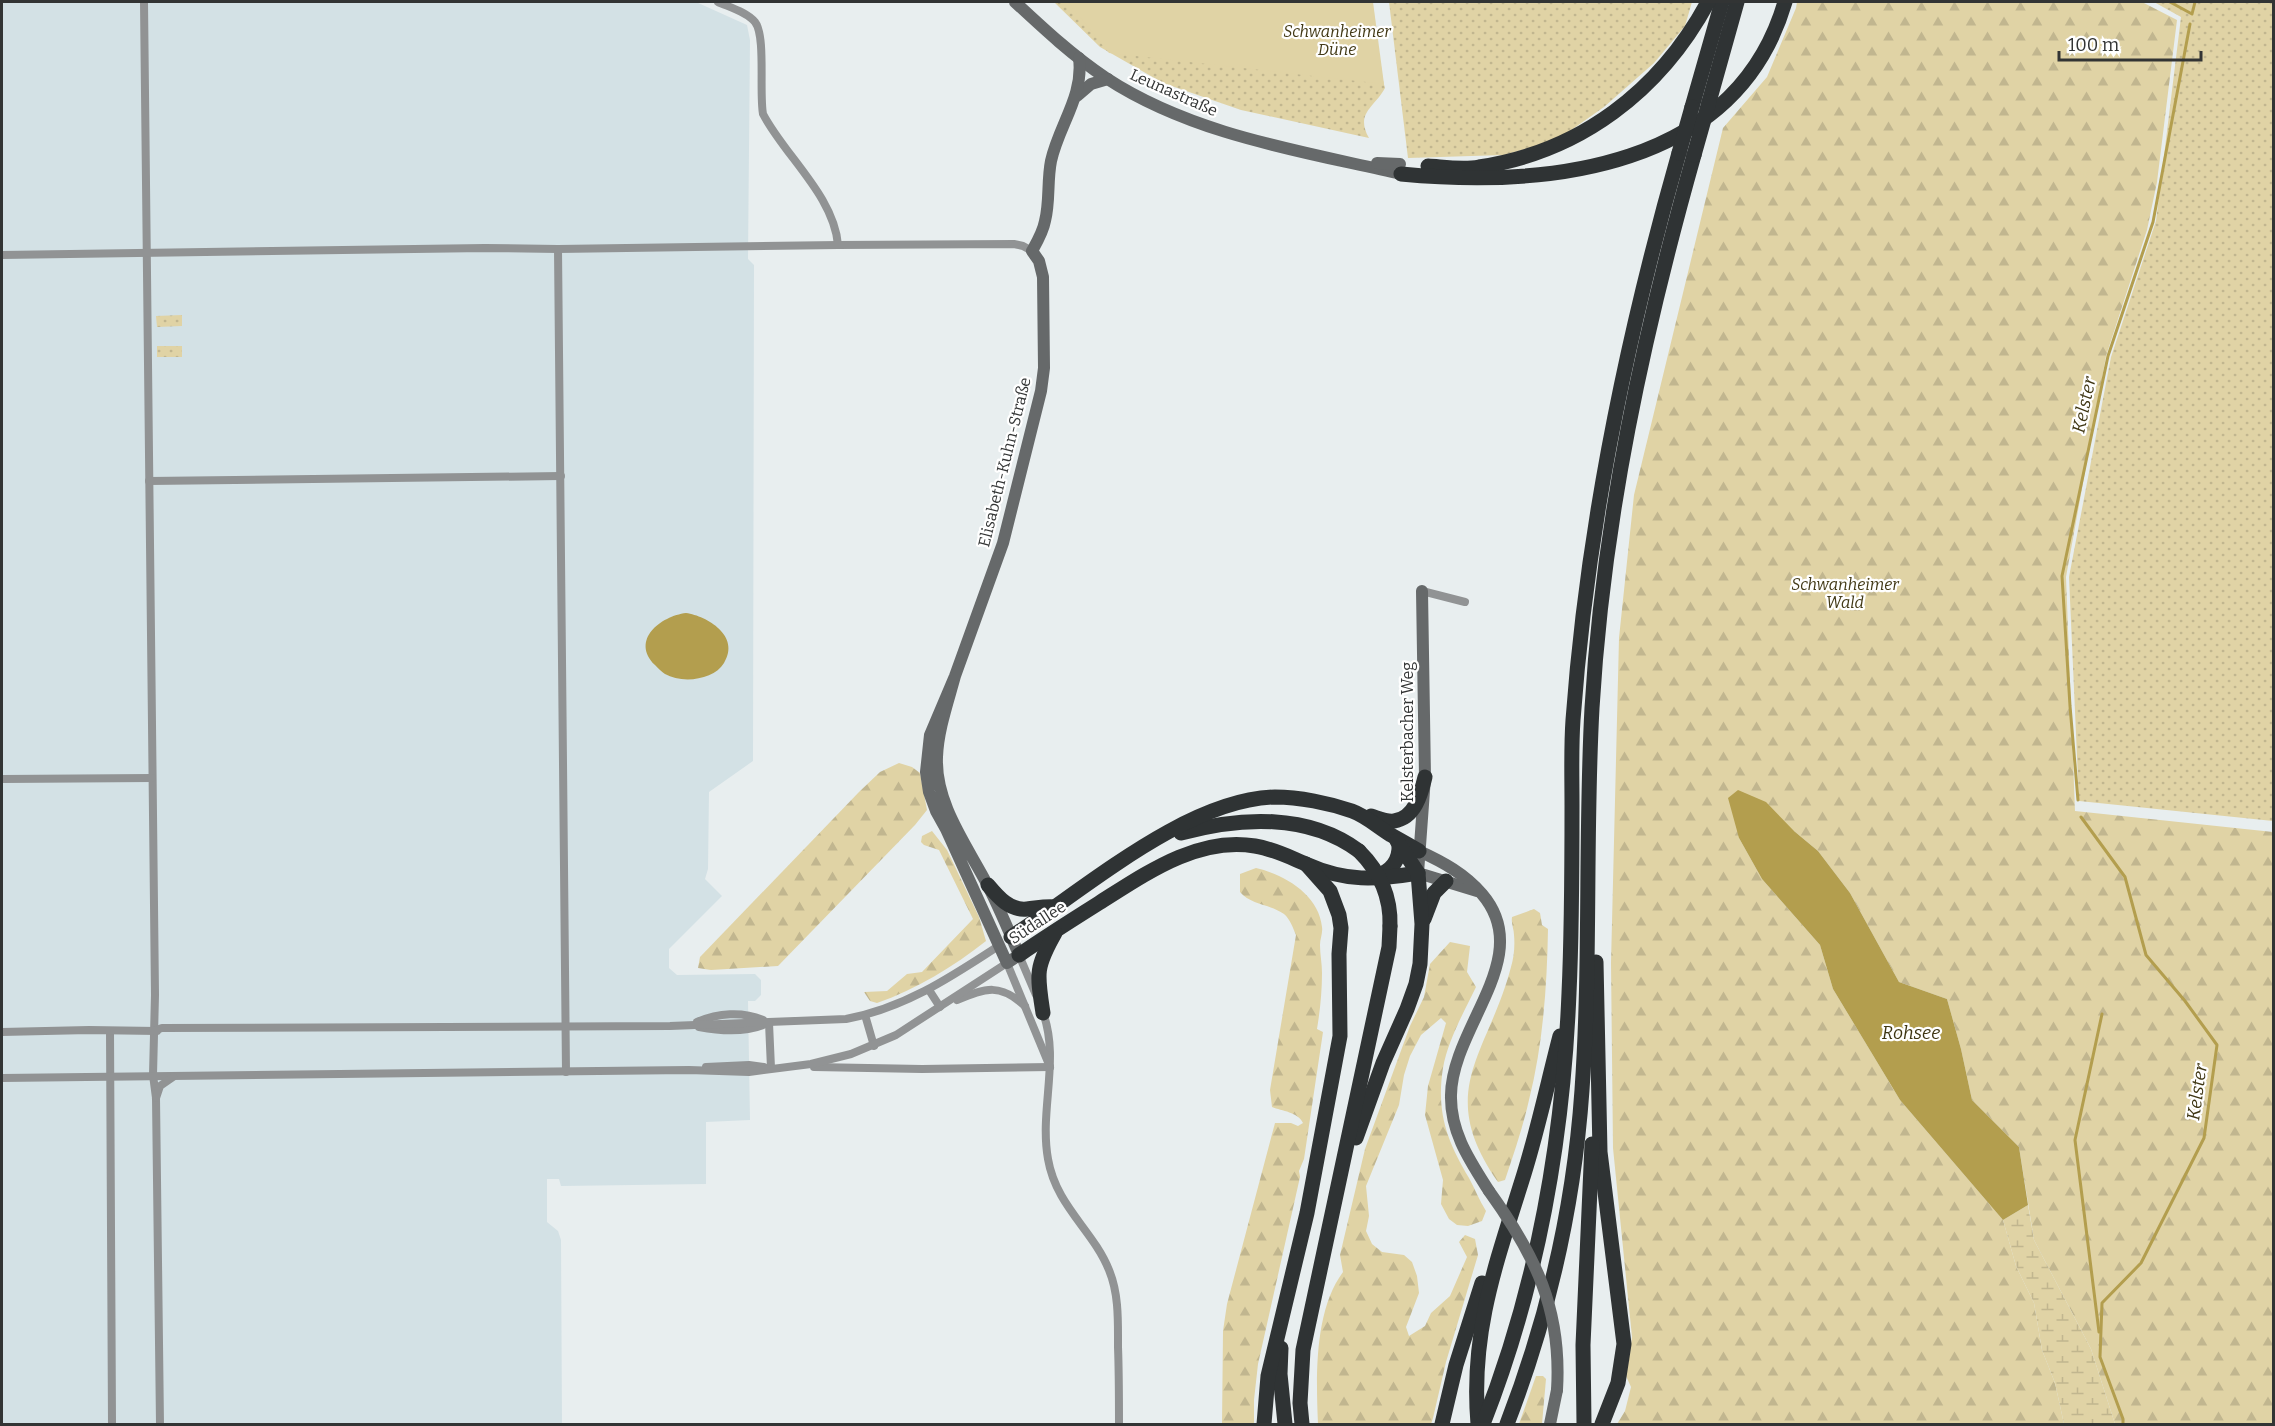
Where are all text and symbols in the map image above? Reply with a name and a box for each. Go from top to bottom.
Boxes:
park label: Schwanheimer Düne [1283,22,1392,59]
scale bar [2059,24,2202,62]
text: 100 m [2068,34,2119,56]
street label: Leunastraße [1127,65,1221,120]
water label: Kelster [2067,374,2101,435]
street label: Elisabeth-Kuhn-Straße [974,375,1035,549]
park label: Schwanheimer Wald [1791,575,1900,612]
street label: Kelsterbacher Weg [1398,662,1417,802]
street label: Südallee [1005,897,1069,948]
water label: Rohsee [1882,1022,1940,1044]
water label: Kelster [2182,1062,2212,1122]

